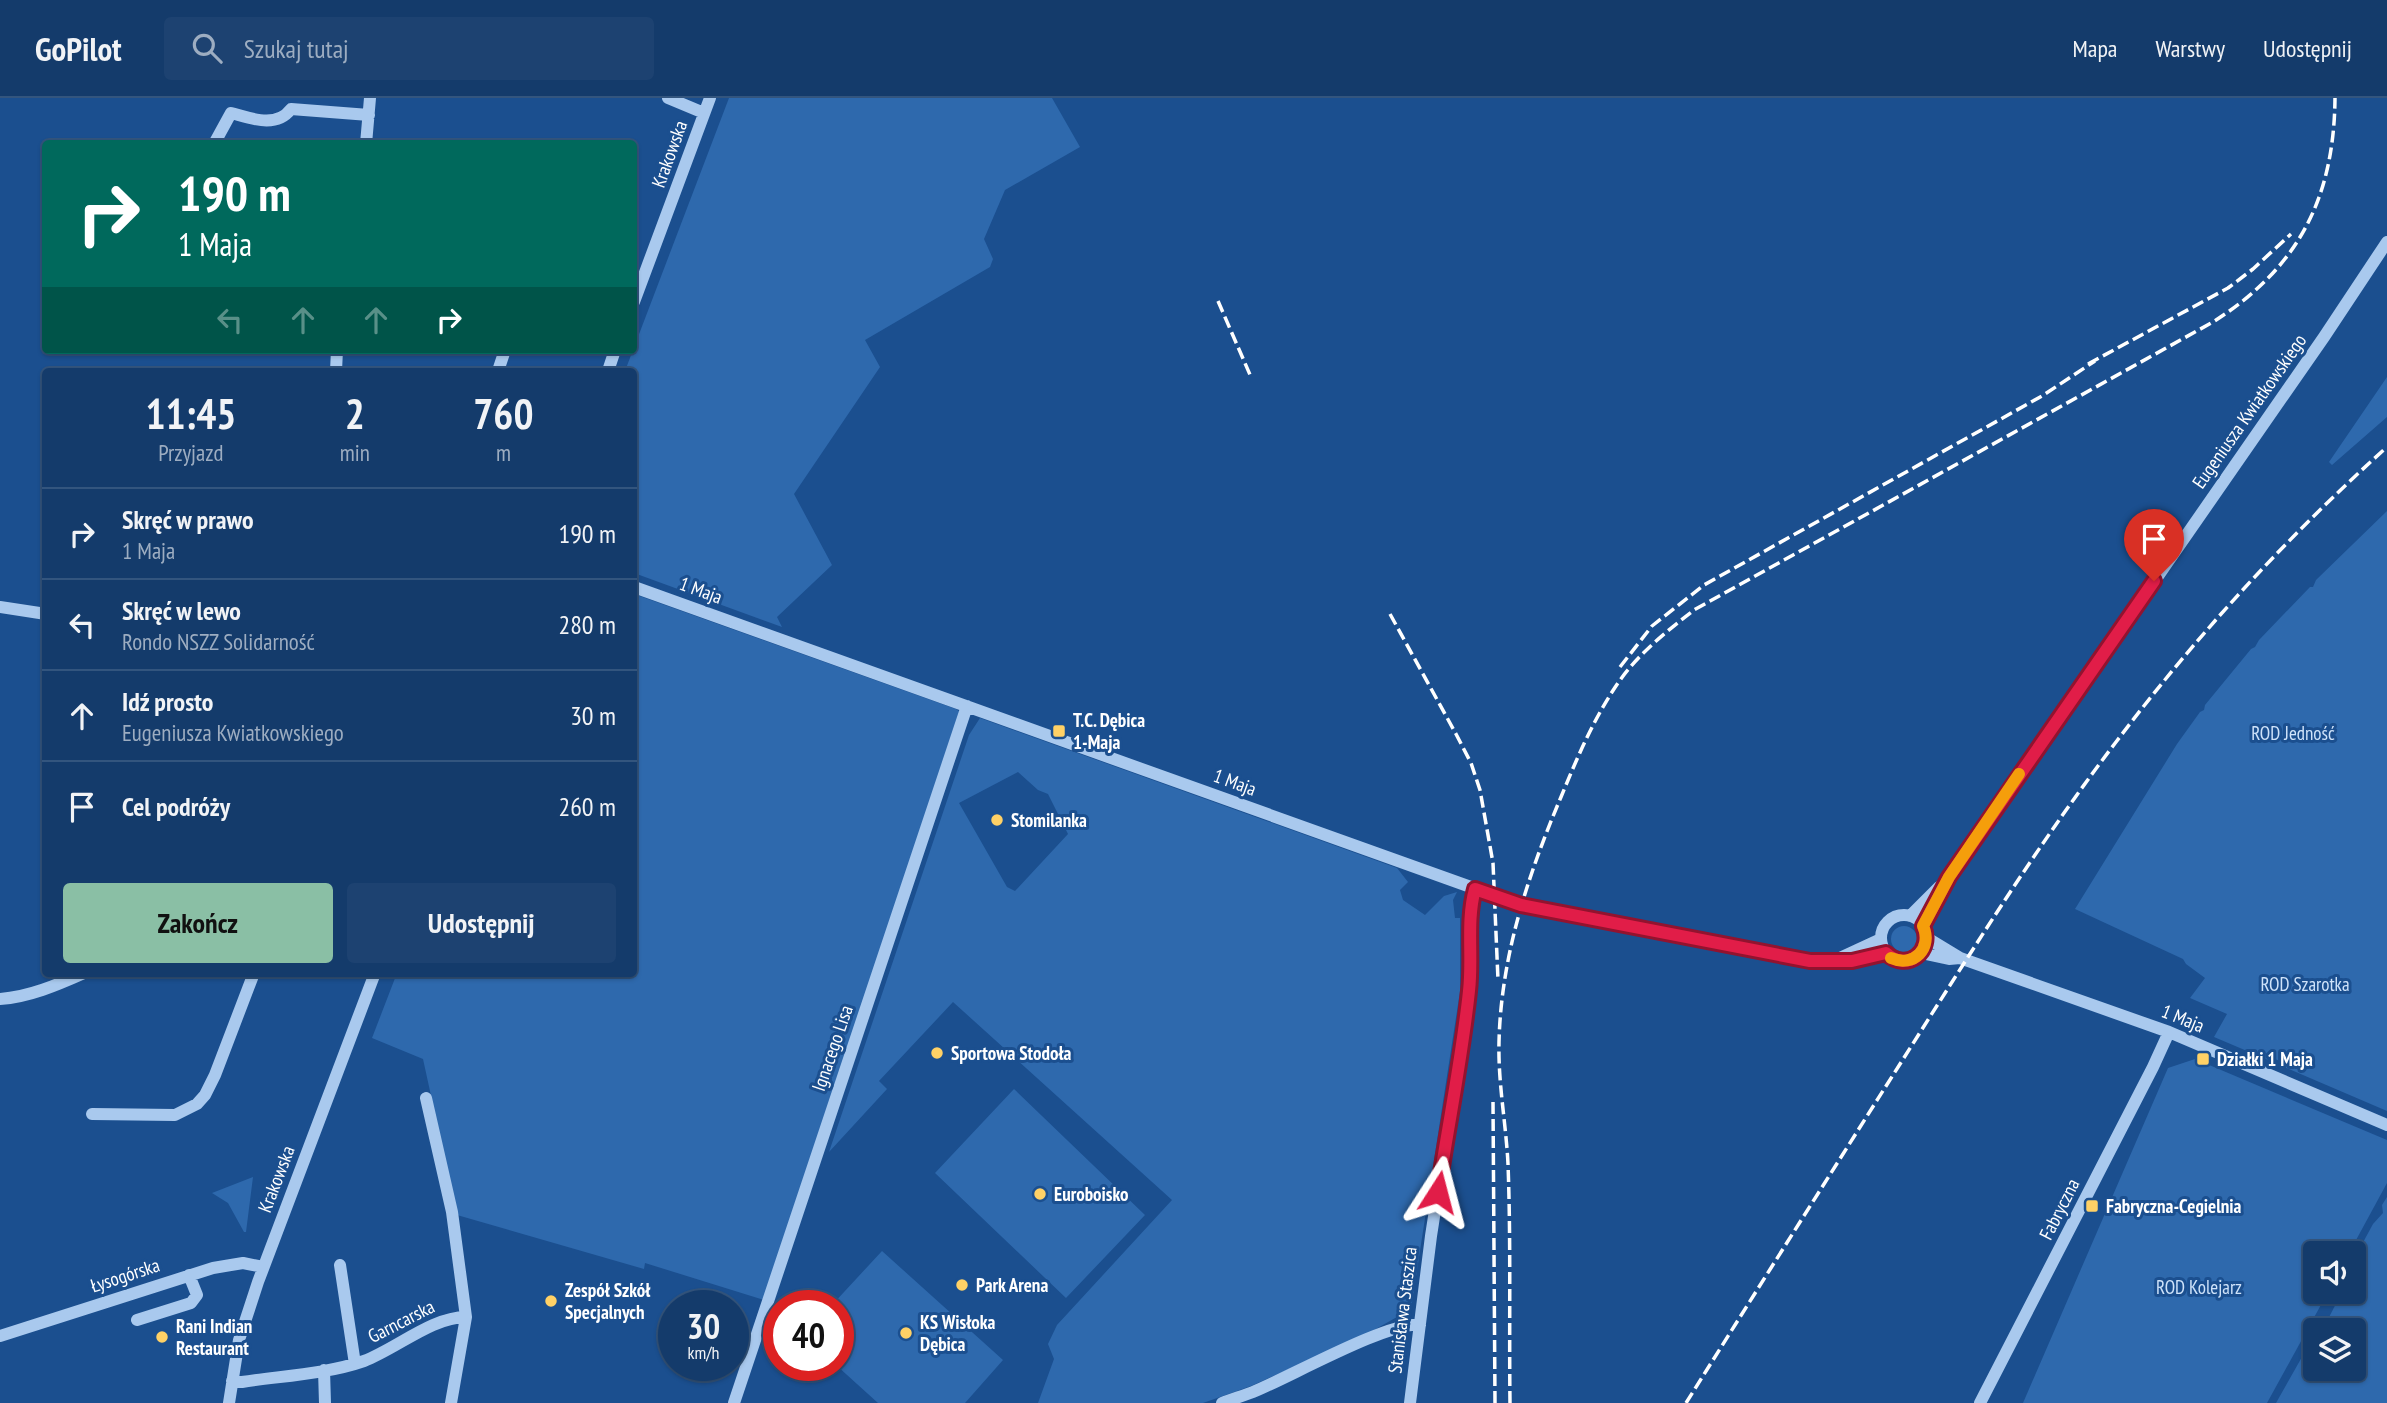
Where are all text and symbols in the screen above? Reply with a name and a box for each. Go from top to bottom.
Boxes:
search box [164,17,654,80]
text: GoPilot [35,27,122,70]
icon: search [188,29,226,67]
text: Szukaj tutaj [244,32,349,65]
text: Mapa [2073,33,2117,64]
text: Warstwy [2155,33,2225,64]
text: Udostępnij [2263,33,2352,64]
street label: Krakowska [646,117,692,191]
text: 190 m [178,161,291,225]
icon: right [63,168,154,259]
text: 1 Maja [178,223,252,265]
icon: left [211,301,249,339]
icon: ahead [284,301,322,339]
icon: ahead [357,301,395,339]
icon: right [430,301,468,339]
street label: Eugeniusza Kwiatkowskiego [2187,329,2311,493]
text: 11:45 [145,386,236,441]
text: 2 [345,386,365,441]
text: 760 [473,386,534,441]
text: Przyjazd [158,438,224,467]
text: min [340,438,370,467]
text: m [496,438,511,467]
text: Skręć w prawo [122,503,253,536]
pin [2124,509,2184,581]
icon: right [63,515,101,553]
text: 190 m [558,517,616,550]
icon: arrive [2135,520,2173,558]
text: 1 Maja [122,536,175,565]
street label: 1 Maja [676,571,726,609]
text: Skręć w lewo [122,594,241,627]
icon: left [63,606,101,644]
text: 280 m [558,608,616,641]
text: Rondo NSZZ Solidarność [122,627,315,656]
text: Idź prosto [122,685,213,718]
icon: ahead [63,697,101,735]
text: 30 m [570,699,616,732]
place label: T.C. Dębica 1-Maja [1073,708,1145,754]
text: Eugeniusza Kwiatkowskiego [122,718,344,747]
park label: ROD Jedność [2251,721,2335,745]
marker: T.C. Dębica 1-Maja [1051,723,1067,739]
street label: 1 Maja [1210,763,1260,801]
icon: arrive [63,788,101,826]
text: Cel podróży [122,790,230,823]
text: 260 m [558,790,616,823]
place label: Stomilanka [1011,808,1087,832]
marker: Stomilanka [989,812,1005,828]
button: Zakończ [63,883,333,963]
button: Udostępnij [347,883,616,963]
park label: ROD Szarotka [2260,972,2350,996]
street label: 1 Maja [2158,999,2208,1037]
street label: Ignacego Lisa [806,1002,858,1094]
place label: Sportowa Stodoła [951,1041,1072,1065]
marker: Sportowa Stodoła [929,1045,945,1061]
place label: Działki 1 Maja [2217,1047,2313,1071]
marker: Działki 1 Maja [2195,1051,2211,1067]
street label: Krakowska [252,1142,300,1216]
position arrow [1401,1155,1475,1229]
street label: Fabryczna [2033,1174,2085,1244]
place label: Euroboisko [1054,1182,1129,1206]
marker: Euroboisko [1032,1186,1048,1202]
place label: Fabryczna-Cegielnia [2106,1194,2242,1218]
marker: Fabryczna-Cegielnia [2084,1198,2100,1214]
map controls [2303,1241,2366,1381]
button: sound [2303,1241,2366,1304]
street label: Stanisława Staszica [1382,1245,1422,1375]
street label: Łysogórska [87,1253,163,1297]
place label: Park Arena [976,1273,1048,1297]
park label: ROD Kolejarz [2156,1275,2242,1299]
marker: Park Arena [954,1277,970,1293]
place label: Zespół Szkół Specjalnych [565,1278,651,1324]
speed limit sign: 40 [763,1290,854,1381]
marker: Zespół Szkół Specjalnych [543,1293,559,1309]
street label: Garncarska [364,1294,438,1348]
text: 30 [687,1303,720,1349]
place label: KS Wisłoka Dębica [920,1310,996,1356]
place label: Rani Indian Restaurant [176,1314,252,1360]
button: layers [2303,1318,2366,1381]
marker: KS Wisłoka Dębica [898,1325,914,1341]
marker: Rani Indian Restaurant [154,1329,170,1345]
text: km/h [688,1341,719,1364]

